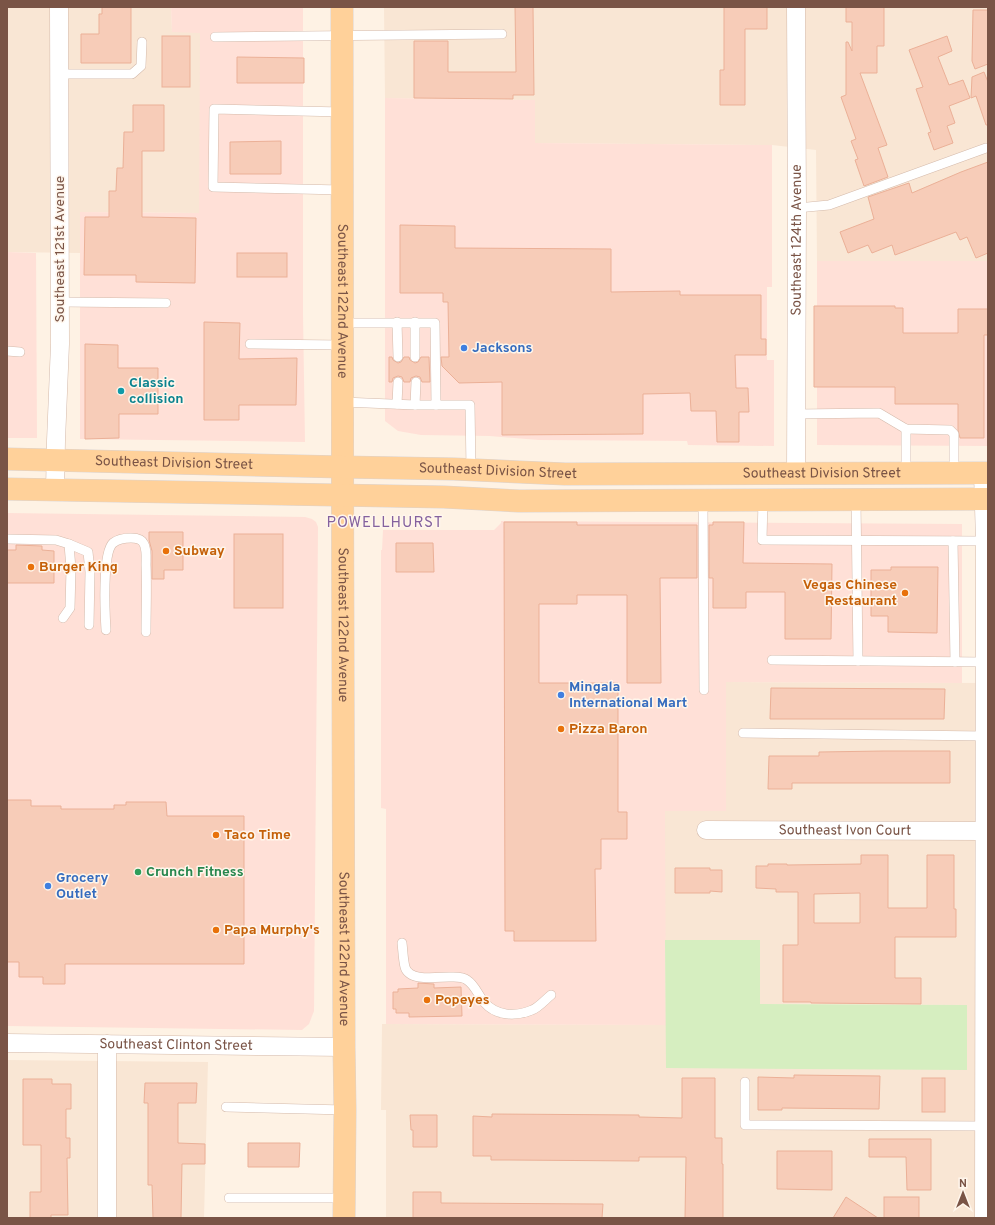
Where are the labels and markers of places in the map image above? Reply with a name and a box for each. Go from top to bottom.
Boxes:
place label: Jacksons [472,340,533,357]
marker: Jacksons [459,343,469,353]
place label: Classic collision [129,375,184,408]
marker: Classic collision [116,386,126,396]
place label: Subway [174,543,225,560]
marker: Subway [161,546,171,556]
place label: Burger King [39,559,118,576]
marker: Burger King [26,562,36,572]
place label: Vegas Chinese Restaurant [803,577,897,610]
marker: Vegas Chinese Restaurant [900,588,910,598]
place label: Mingala International Mart [569,679,687,712]
marker: Mingala International Mart [556,690,566,700]
place label: Pizza Baron [569,721,648,738]
marker: Pizza Baron [556,724,566,734]
place label: Taco Time [224,827,291,844]
marker: Taco Time [211,830,221,840]
place label: Crunch Fitness [146,864,244,881]
marker: Crunch Fitness [133,867,143,877]
place label: Grocery Outlet [56,870,108,903]
marker: Grocery Outlet [43,881,53,891]
place label: Papa Murphy's [224,922,320,939]
marker: Papa Murphy's [211,925,221,935]
place label: Popeyes [435,992,490,1009]
marker: Popeyes [422,995,432,1005]

